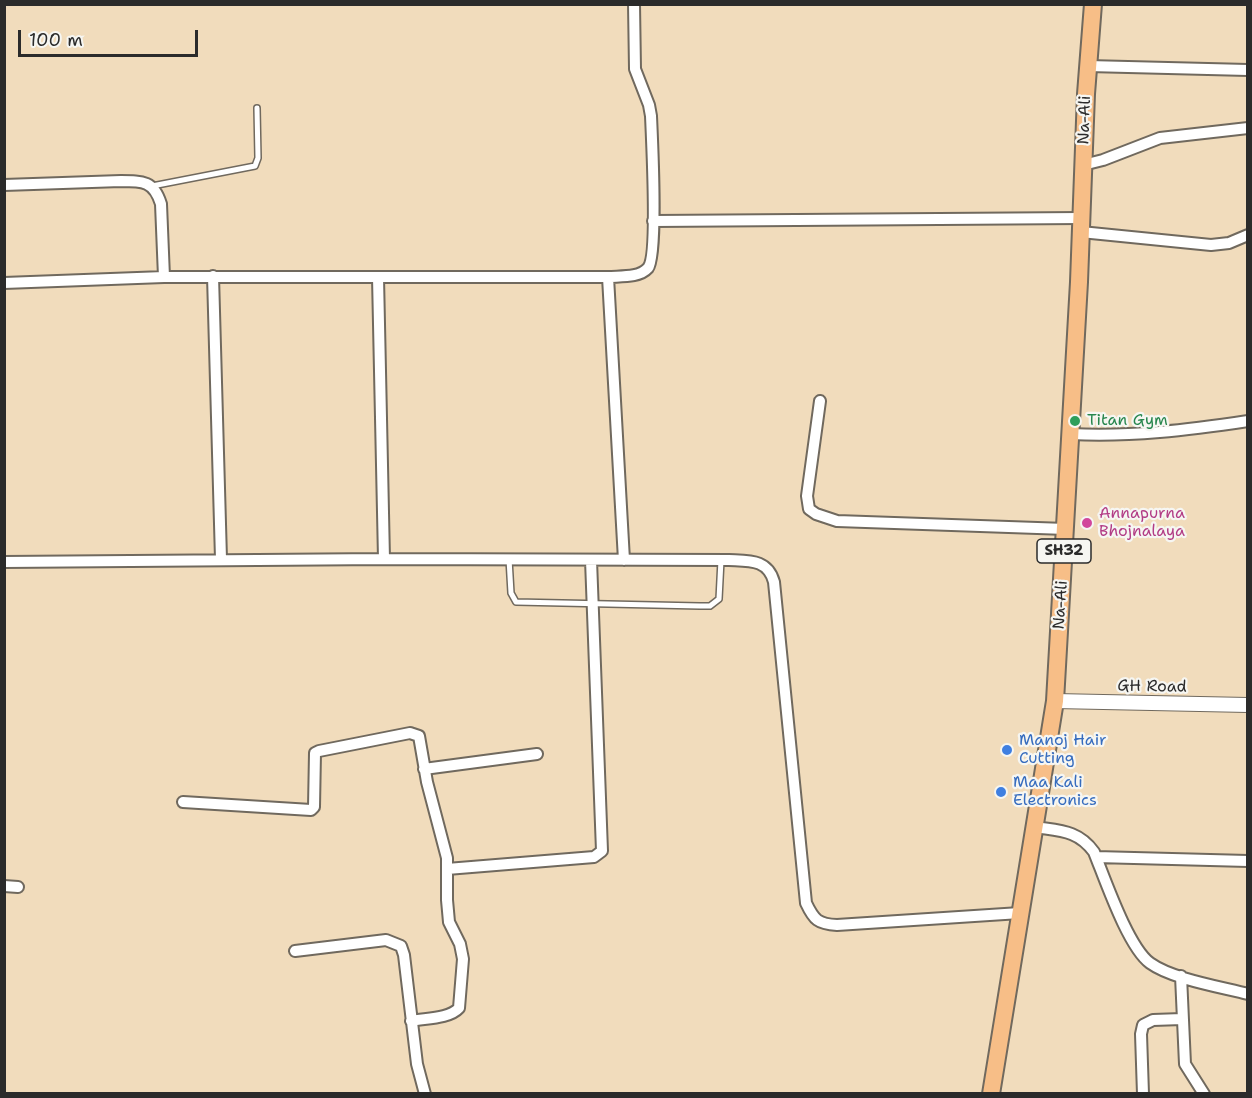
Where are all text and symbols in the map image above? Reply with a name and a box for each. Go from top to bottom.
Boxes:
scale bar [21,18,201,56]
text: 100 m [29,28,83,52]
street label: Na-Ali [1075,95,1095,145]
place label: Titan Gym [1087,411,1168,431]
marker: Titan Gym [1068,414,1082,428]
place label: Annapurna Bhojnalaya [1099,504,1185,542]
marker: Annapurna Bhojnalaya [1080,516,1094,530]
road number: SH32 [1037,539,1091,563]
street label: Na-Ali [1050,580,1072,630]
street label: GH Road [1117,677,1187,697]
place label: Manoj Hair Cutting [1019,731,1106,769]
marker: Manoj Hair Cutting [1000,743,1014,757]
place label: Maa Kali Electronics [1013,773,1097,811]
marker: Maa Kali Electronics [994,785,1008,799]

